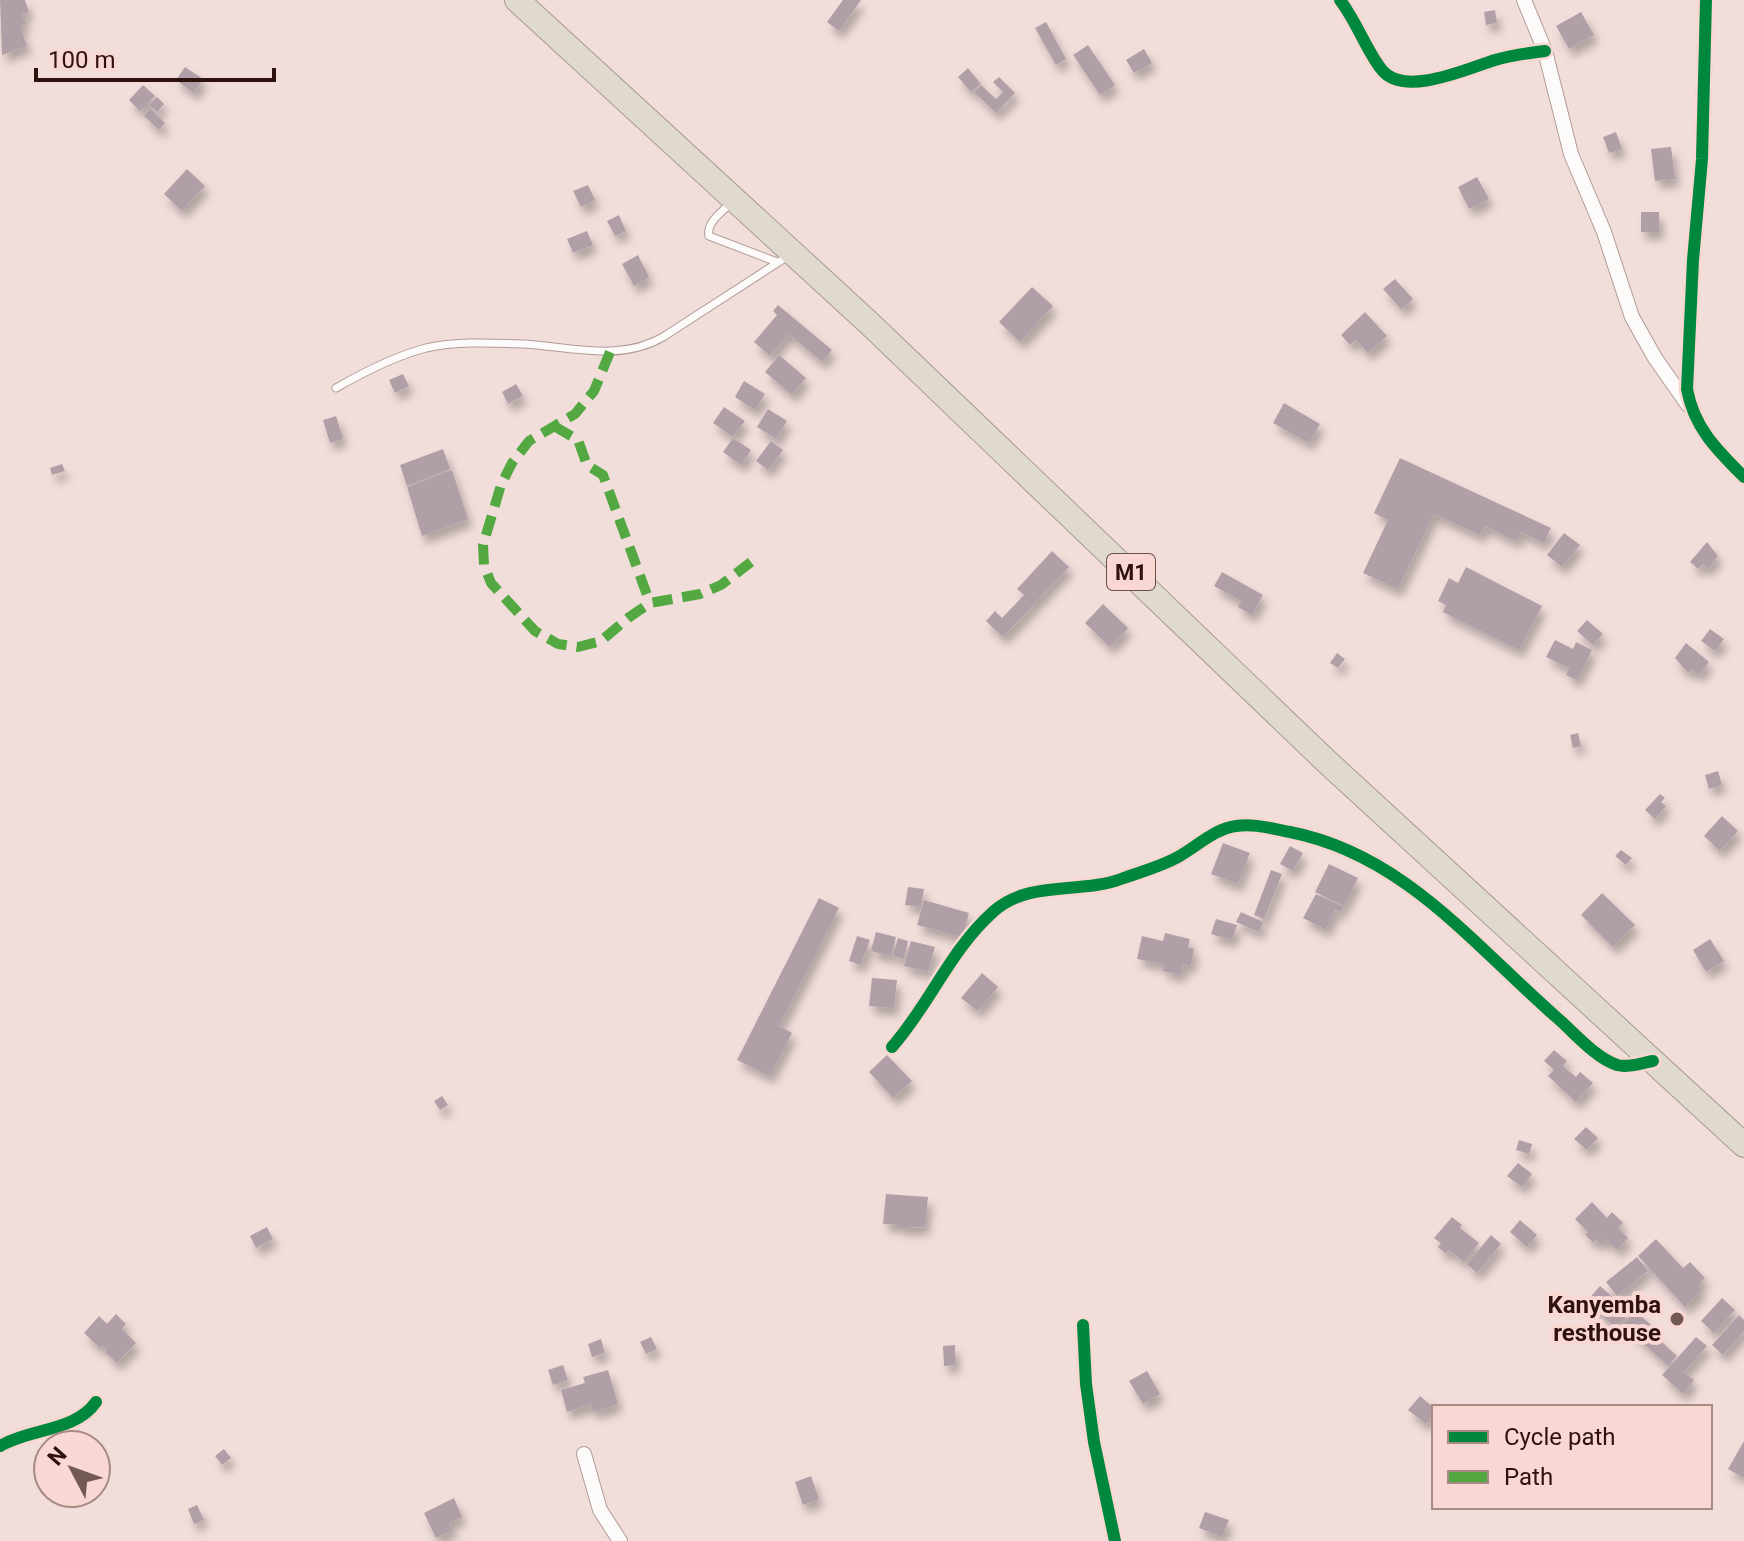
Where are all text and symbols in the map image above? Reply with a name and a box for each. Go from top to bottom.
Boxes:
scale bar [36,32,274,82]
text: 100 m [48,46,115,74]
road number: M1 [1107,554,1155,590]
place label: Kanyemba resthouse [1547,1291,1661,1347]
marker: Kanyemba resthouse [1668,1310,1686,1328]
legend [1432,1405,1712,1509]
text: Cycle path [1504,1423,1616,1451]
north arrow [32,1429,112,1509]
text: N [43,1442,72,1470]
text: Path [1504,1463,1553,1491]

